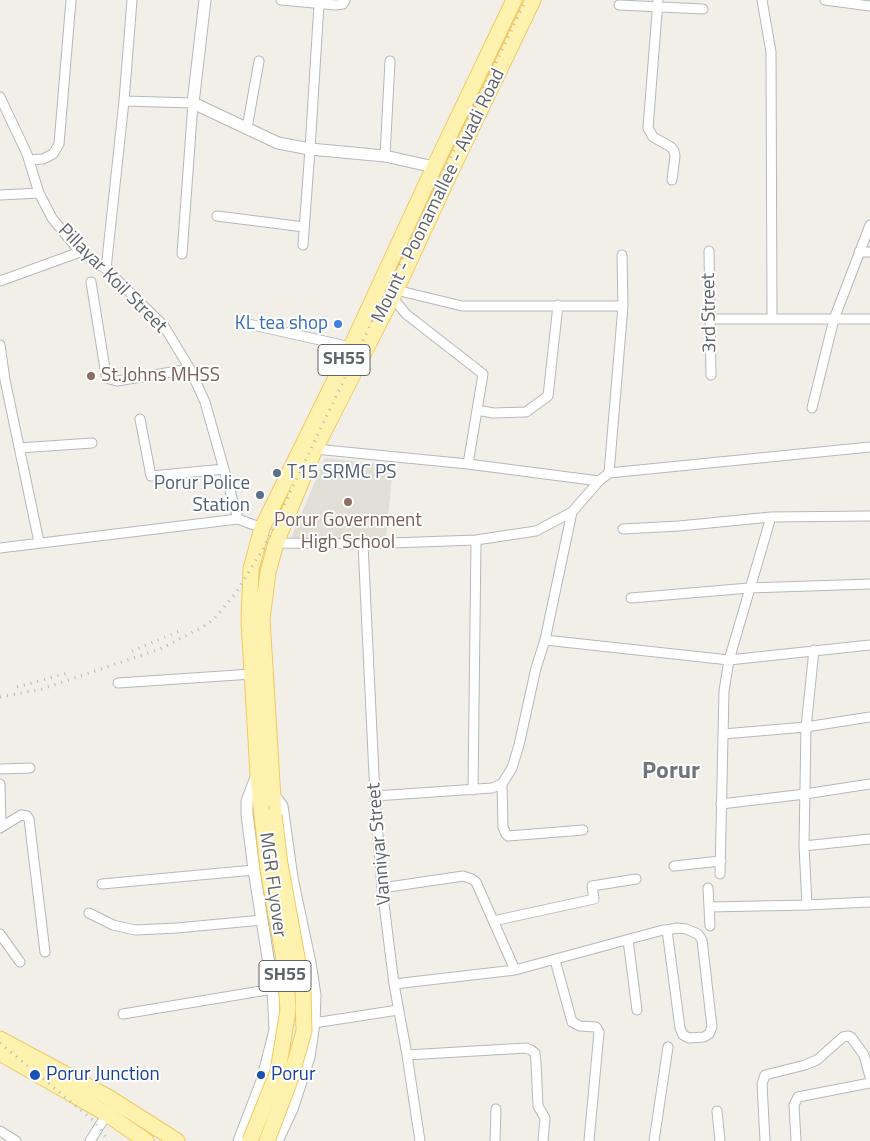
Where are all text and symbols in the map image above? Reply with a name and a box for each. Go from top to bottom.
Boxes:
street label: Mount - Poonamallee - Avadi Road [367,65,511,327]
street label: Pillayar Koil Street [53,220,171,338]
street label: 3rd Street [698,273,722,353]
place label: KL tea shop [235,313,328,335]
marker: KL tea shop [332,318,344,330]
road number: SH55 [318,344,370,376]
place label: St.Johns MHSS [101,365,220,387]
marker: St.Johns MHSS [85,370,97,382]
place label: T15 SRMC PS [287,462,396,484]
marker: T15 SRMC PS [271,467,283,479]
place label: Porur Police Station [154,473,250,517]
marker: Porur Police Station [254,489,266,501]
marker: Porur Government High School [342,496,354,508]
place label: Porur Government High School [274,510,422,554]
district label: Porur [642,758,700,786]
street label: Vanniyar Street [363,782,397,906]
street label: MGR FLyover [253,831,291,939]
road number: SH55 [259,960,311,991]
place label: Porur Junction [46,1064,160,1086]
place label: Porur [271,1064,315,1086]
marker: Porur Junction [28,1068,42,1082]
marker: Porur [255,1069,267,1081]

